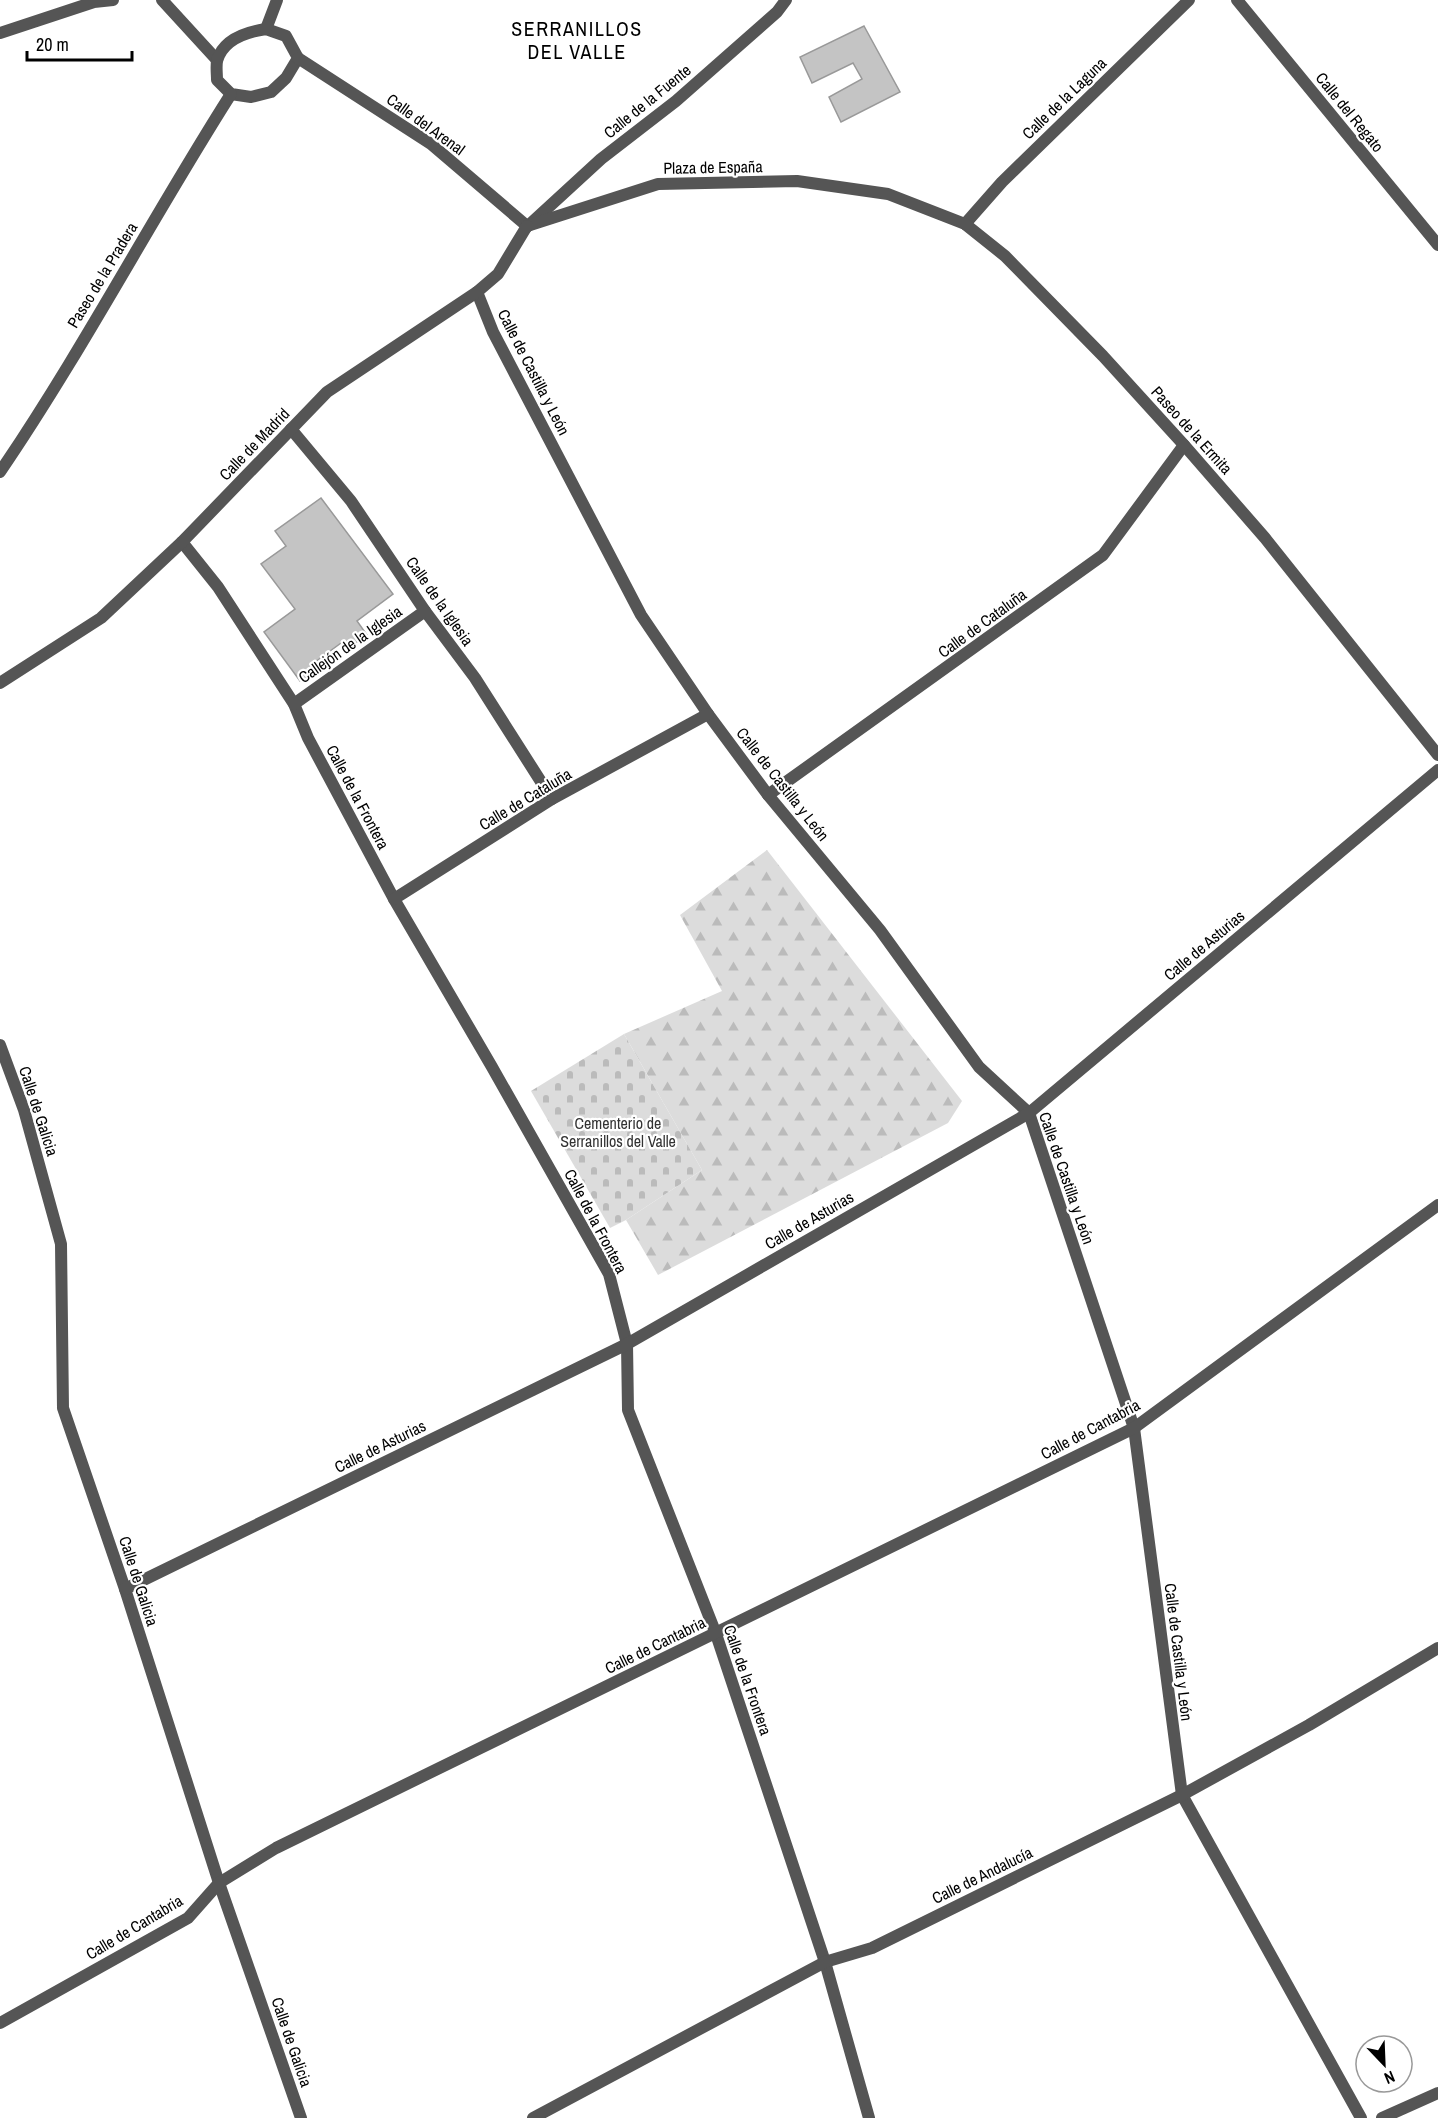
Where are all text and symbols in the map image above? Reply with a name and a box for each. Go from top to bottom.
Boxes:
district label: SERRANILLOS DEL VALLE [511,15,643,65]
scale bar [27,24,132,62]
text: 20 m [36,32,69,57]
street label: Calle de la Laguna [1017,52,1111,144]
street label: Calle de la Fuente [599,59,695,143]
street label: Calle del Regato [1311,67,1389,157]
street label: Calle del Arenal [382,88,470,160]
street label: Plaza de España [663,155,763,179]
street label: Paseo de la Pradera [62,217,143,332]
street label: Calle de Castilla y León [493,305,575,439]
street label: Paseo de la Ermita [1146,381,1238,479]
street label: Calle de Madrid [214,403,294,485]
street label: Calle de la Iglesia [401,552,479,651]
street label: Calle de Cataluña [933,583,1031,663]
street label: Callejón de la Iglesia [294,600,407,688]
street label: Calle de Castilla y León [732,723,834,845]
street label: Calle de la Frontera [321,741,395,854]
street label: Calle de Cataluña [475,762,576,835]
street label: Calle de Asturias [1159,905,1249,985]
street label: Calle de Galicia [14,1063,64,1159]
street label: Calle de Castilla y León [1034,1109,1100,1247]
park label: Cementerio de Serranillos del Valle [560,1112,676,1152]
street label: Calle de la Frontera [559,1165,633,1278]
street label: Calle de Asturias [761,1186,857,1254]
street label: Calle de Cantabria [1037,1393,1144,1464]
street label: Calle de Asturias [331,1414,429,1478]
street label: Calle de Galicia [114,1533,164,1629]
street label: Calle de Castilla y León [1160,1582,1198,1722]
street label: Calle de Cantabria [601,1611,710,1679]
street label: Calle de la Frontera [719,1622,777,1739]
street label: Calle de Andalucía [928,1841,1037,1909]
street label: Calle de Cantabria [81,1889,187,1965]
street label: Calle de Galicia [266,1994,318,2090]
north arrow [1354,2034,1414,2094]
text: N [1381,2066,1399,2090]

